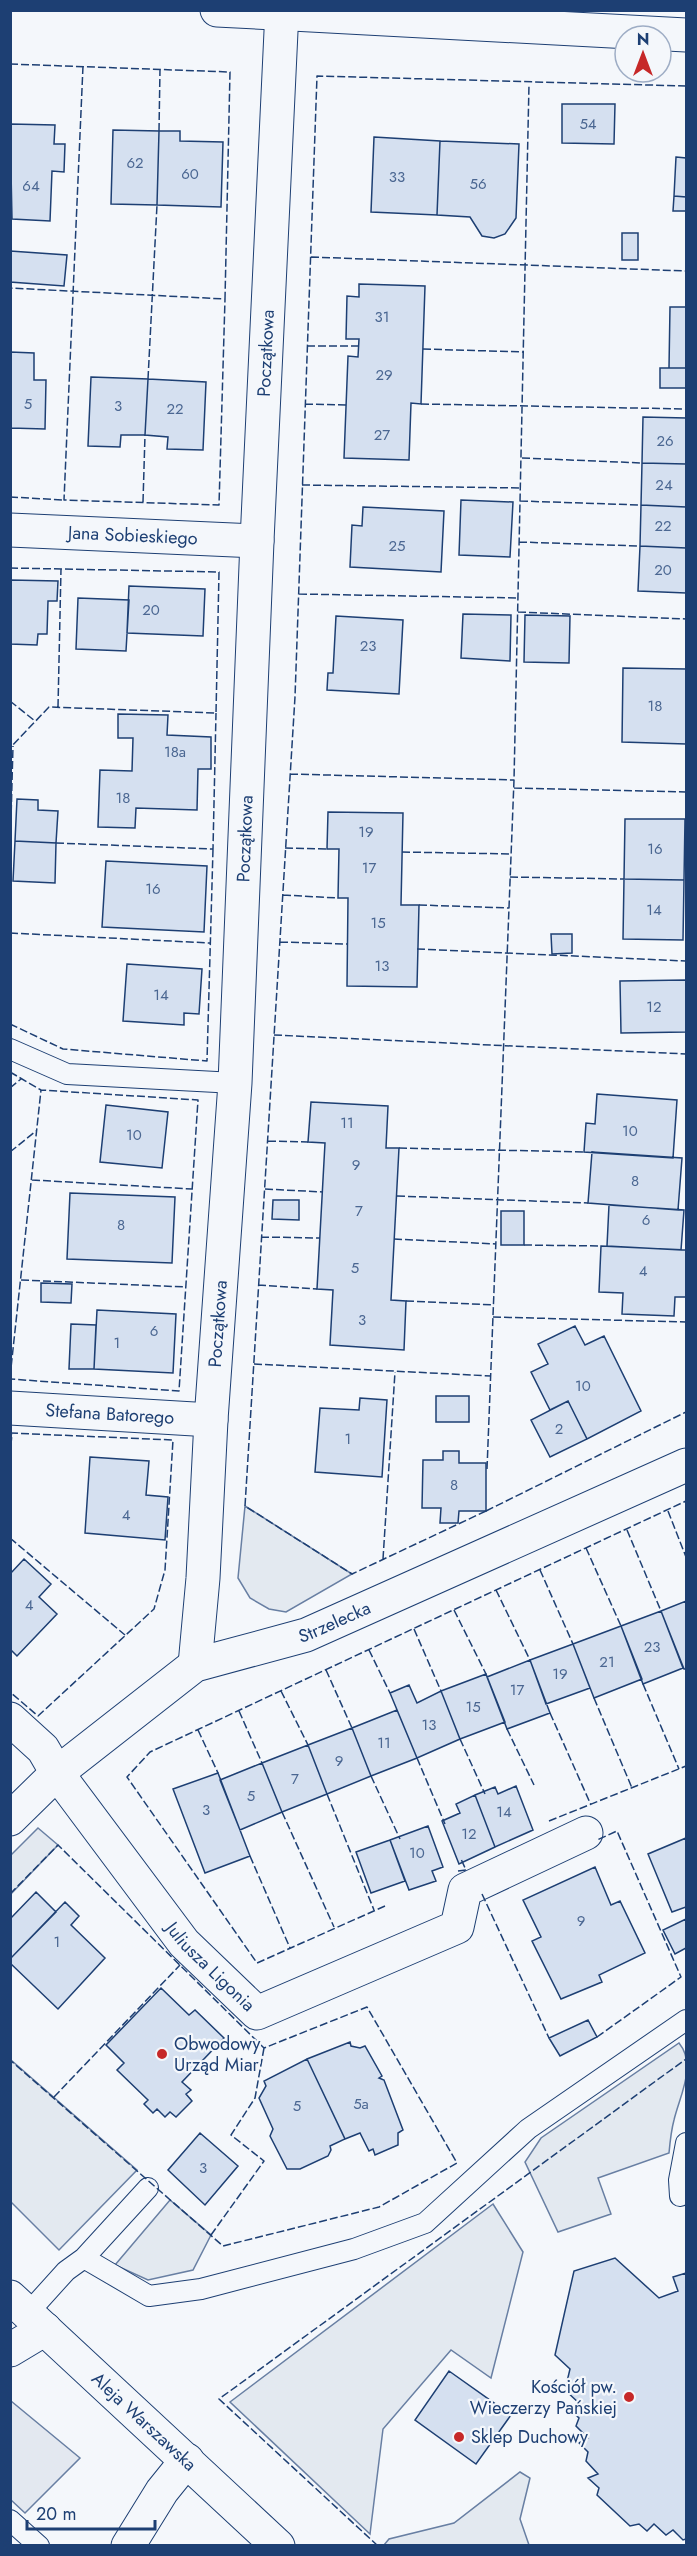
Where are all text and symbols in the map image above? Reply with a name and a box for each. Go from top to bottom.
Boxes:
north arrow [613,24,673,84]
text: N [637,28,649,51]
house number: 54 [579,113,597,135]
house number: 62 [126,152,144,174]
house number: 60 [181,163,199,185]
house number: 33 [389,166,405,188]
house number: 56 [469,173,487,195]
house number: 64 [22,175,40,197]
house number: 31 [375,306,389,328]
street label: Początkowa [251,309,281,397]
house number: 29 [375,364,393,386]
house number: 5 [24,393,32,415]
house number: 3 [114,395,122,417]
house number: 22 [166,398,184,420]
house number: 27 [374,424,390,446]
house number: 26 [656,430,674,452]
house number: 24 [655,474,673,496]
house number: 22 [654,515,672,537]
street label: Jana Sobieskiego [66,520,198,551]
house number: 25 [389,535,406,557]
house number: 20 [654,559,672,581]
house number: 20 [142,599,160,621]
house number: 23 [360,635,376,657]
house number: 18 [648,695,662,717]
house number: 18a [164,741,186,763]
house number: 18 [116,787,130,809]
street label: Początkowa [230,795,260,883]
house number: 19 [358,821,374,843]
house number: 16 [647,838,663,860]
house number: 17 [362,857,376,879]
house number: 16 [145,878,161,900]
house number: 14 [646,899,662,921]
house number: 15 [370,912,386,934]
house number: 13 [375,955,389,977]
house number: 14 [153,984,169,1006]
house number: 12 [646,996,662,1018]
house number: 11 [340,1112,354,1134]
house number: 10 [622,1120,638,1142]
house number: 10 [126,1124,142,1146]
house number: 9 [352,1154,360,1176]
house number: 8 [631,1170,639,1192]
house number: 7 [355,1200,363,1222]
house number: 6 [642,1209,650,1231]
house number: 8 [117,1214,125,1236]
house number: 5 [351,1257,359,1279]
house number: 4 [639,1260,648,1282]
street label: Początkowa [202,1279,234,1368]
house number: 3 [358,1309,366,1331]
house number: 6 [150,1320,158,1342]
house number: 1 [114,1332,120,1354]
house number: 10 [575,1375,591,1397]
street label: Stefana Batorego [45,1397,175,1431]
house number: 2 [555,1418,563,1440]
house number: 1 [345,1428,351,1450]
house number: 8 [450,1474,458,1496]
house number: 4 [122,1504,131,1526]
house number: 4 [25,1594,34,1616]
street label: Strzelecka [295,1595,375,1649]
house number: 23 [644,1636,660,1658]
house number: 21 [599,1651,615,1673]
house number: 19 [552,1663,568,1685]
house number: 17 [510,1679,524,1701]
house number: 15 [465,1696,481,1718]
house number: 13 [422,1714,436,1736]
house number: 11 [377,1732,391,1754]
house number: 9 [335,1750,343,1772]
house number: 7 [291,1768,299,1790]
house number: 5 [247,1785,255,1807]
house number: 3 [202,1799,210,1821]
house number: 14 [496,1801,512,1823]
house number: 12 [461,1823,477,1845]
house number: 10 [409,1842,425,1864]
house number: 9 [577,1910,585,1932]
street label: Juliusza Ligonia [158,1915,261,2018]
house number: 1 [54,1931,60,1953]
place label: Obwodowy Urząd Miar [174,2031,261,2078]
marker: Obwodowy Urząd Miar [155,2047,169,2061]
house number: 5a [353,2093,369,2115]
house number: 5 [293,2095,301,2117]
house number: 3 [199,2157,207,2179]
street label: Aleja Warszawska [86,2366,202,2477]
place label: Kościół pw. Wieczerzy Pańskiej [470,2374,617,2421]
marker: Kościół pw. Wieczerzy Pańskiej [622,2390,636,2404]
place label: Sklep Duchowy [471,2424,588,2450]
marker: Sklep Duchowy [452,2430,466,2444]
scale bar [27,2493,154,2531]
text: 20 m [36,2501,76,2527]

